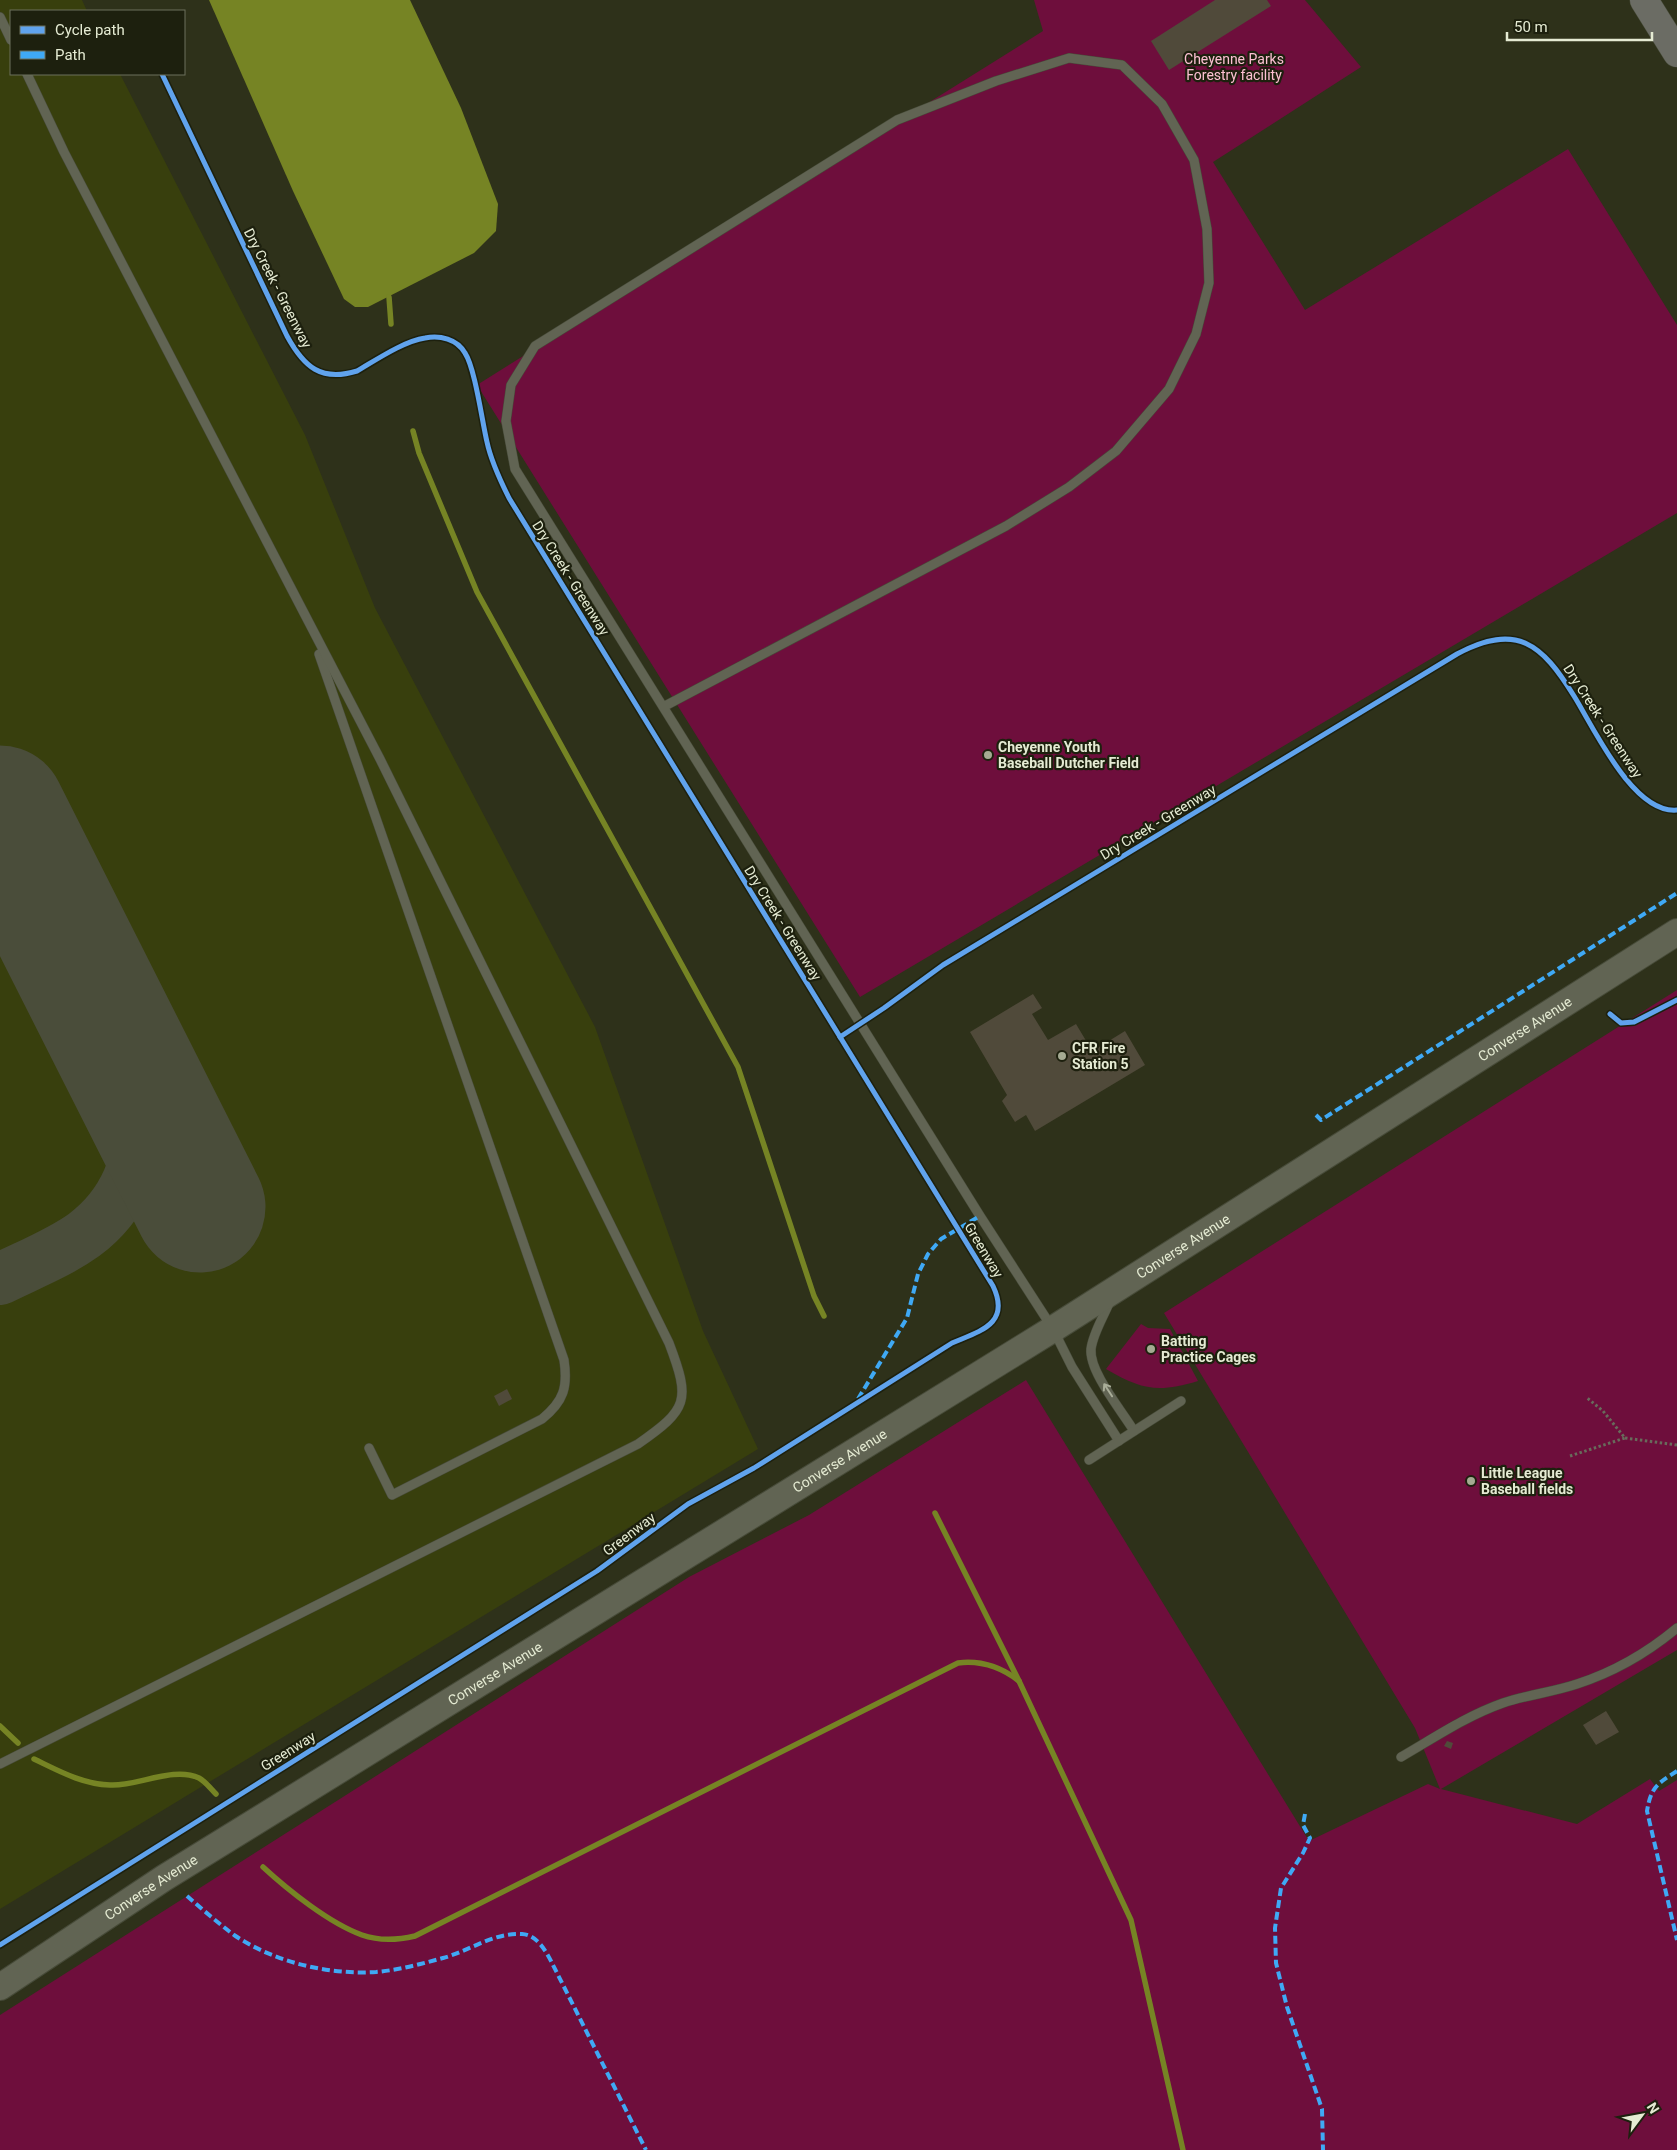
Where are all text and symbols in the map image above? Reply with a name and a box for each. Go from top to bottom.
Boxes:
legend [10,10,185,75]
scale bar [1507,10,1652,42]
text: 50 m [1514,18,1548,36]
text: Cycle path [55,21,125,39]
text: Path [55,46,86,64]
park label: Cheyenne Parks Forestry facility [1184,51,1284,83]
street label: Dry Creek - Greenway [241,226,315,351]
street label: Dry Creek - Greenway [529,518,613,639]
street label: Dry Creek - Greenway [1560,661,1646,781]
place label: Cheyenne Youth Baseball Dutcher Field [998,739,1139,771]
marker: Cheyenne Youth Baseball Dutcher Field [982,749,994,761]
street label: Dry Creek - Greenway [1097,781,1219,863]
street label: Dry Creek - Greenway [741,863,825,984]
street label: Converse Avenue [1475,993,1575,1064]
place label: CFR Fire Station 5 [1072,1040,1129,1072]
marker: CFR Fire Station 5 [1056,1050,1068,1062]
street label: Converse Avenue [1133,1211,1233,1282]
street label: Greenway [961,1220,1007,1281]
place label: Batting Practice Cages [1161,1333,1256,1365]
marker: Batting Practice Cages [1145,1343,1157,1355]
one-way arrow [1103,1383,1113,1397]
street label: Converse Avenue [790,1426,890,1496]
place label: Little League Baseball fields [1481,1465,1573,1497]
marker: Little League Baseball fields [1465,1475,1477,1487]
street label: Greenway [600,1509,659,1559]
street label: Converse Avenue [445,1638,545,1709]
street label: Greenway [258,1728,319,1774]
street label: Converse Avenue [101,1851,200,1923]
north arrow [1617,2090,1667,2140]
text: N [1644,2100,1662,2117]

